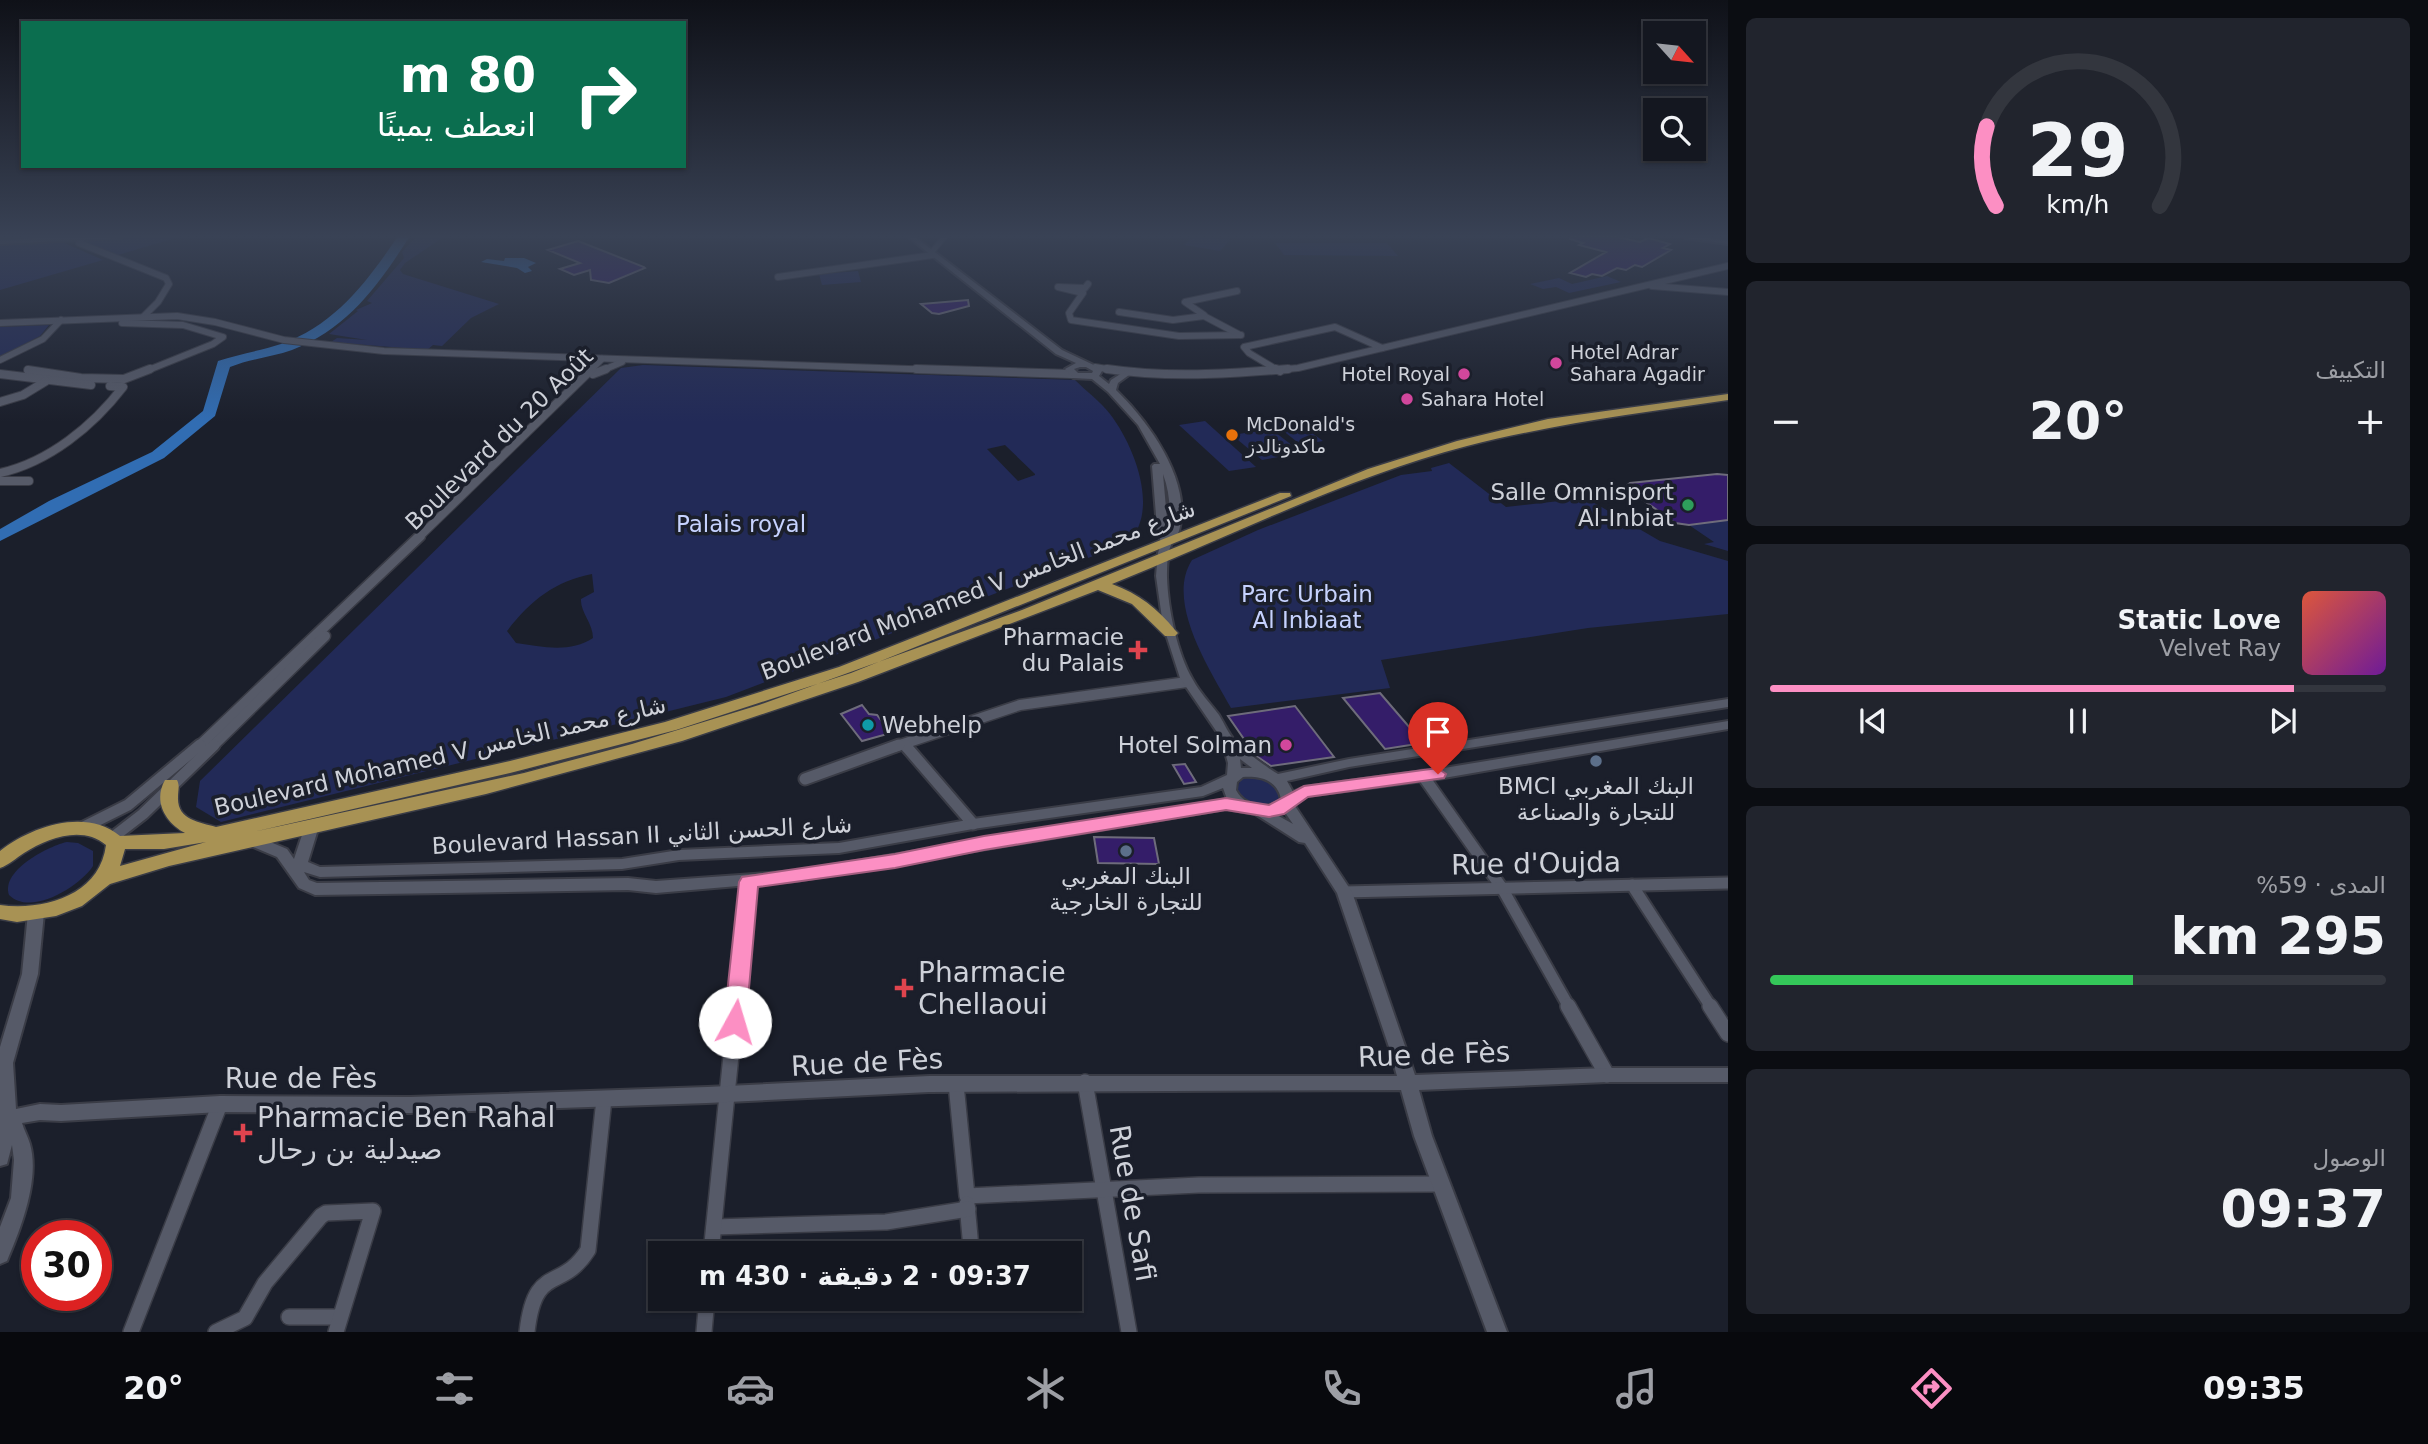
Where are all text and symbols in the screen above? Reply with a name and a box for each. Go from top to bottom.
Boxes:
north arrow [1643,21,1706,84]
map controls [1643,21,1706,161]
text: 80 m [400,47,536,104]
icon: right [560,49,651,140]
button: search [1643,98,1706,161]
text: انعطف يمينًا [377,106,536,144]
text: 29 [2027,109,2129,194]
text: km/h [2046,190,2110,219]
place label: Hotel Adrar Sahara Agadir [1570,341,1705,385]
street label: Boulevard du 20 Août [400,343,598,535]
marker: Hotel Adrar Sahara Agadir [1548,355,1564,371]
text: التكييف [2315,357,2386,383]
place label: Hotel Royal [1341,363,1450,385]
marker: Hotel Royal [1456,366,1472,382]
place label: Sahara Hotel [1421,388,1544,410]
marker: Sahara Hotel [1399,391,1415,407]
text: 20° [2029,391,2127,451]
text: − [1770,399,1802,443]
text: + [2354,399,2386,443]
place label: McDonald's ماكدونالدز [1245,413,1355,458]
marker: McDonald's ماكدونالدز [1224,427,1240,443]
place label: Salle Omnisport Al-Inbiat [1490,479,1674,531]
street label: Boulevard Mohamed V شارع محمد الخامس [757,495,1199,686]
marker: Salle Omnisport Al-Inbiat [1680,497,1696,513]
park label: Palais royal [676,511,806,537]
park label: Parc Urbain Al Inbiaat [1241,581,1373,633]
text: Static Love [2117,605,2281,635]
place label: Pharmacie du Palais [1003,624,1124,676]
text: Velvet Ray [2159,635,2281,661]
marker: Pharmacie du Palais [1130,642,1146,658]
street label: Boulevard Mohamed V شارع محمد الخامس [212,691,669,822]
pin [1408,702,1468,774]
icon: previous [1854,702,1892,740]
icon: pause [2059,702,2097,740]
icon: next [2264,702,2302,740]
place label: Webhelp [882,712,982,738]
icon: arrive [1419,713,1457,751]
marker: Webhelp [860,717,876,733]
place label: Hotel Solman [1118,732,1272,758]
marker: Hotel Solman [1278,737,1294,753]
marker: BMCI البنك المغربي للتجارة والصناعة [1588,753,1604,769]
place label: BMCI البنك المغربي للتجارة والصناعة [1498,773,1694,826]
street label: Boulevard Hassan II شارع الحسن الثاني [431,811,853,860]
marker: البنك المغربي للتجارة الخارجية [1118,843,1134,859]
street label: Rue d'Oujda [1451,846,1621,881]
place label: البنك المغربي للتجارة الخارجية [1049,863,1203,916]
text: المدى · 59% [2256,872,2386,898]
text: 295 km [2171,906,2386,966]
place label: Pharmacie Chellaoui [918,956,1066,1021]
marker: Pharmacie Chellaoui [896,980,912,996]
position arrow [698,985,772,1059]
street label: Rue de Fès [1357,1035,1511,1074]
street label: Rue de Fès [790,1042,944,1083]
street label: Rue de Fès [225,1062,377,1095]
place label: Pharmacie Ben Rahal صيدلية بن رحال [257,1101,555,1166]
street label: Rue de Safi [1102,1122,1163,1284]
marker: Pharmacie Ben Rahal صيدلية بن رحال [235,1125,251,1141]
text: الوصول [2313,1145,2386,1171]
text: 09:37 [2220,1179,2386,1239]
speed limit sign: 30 [21,1220,112,1311]
text: 09:37 · 2 دقيقة · 430 m [699,1261,1031,1291]
icon: filters [430,1364,479,1413]
icon: car [726,1364,775,1413]
icon: climate [1021,1364,1070,1413]
icon: phone [1317,1364,1366,1413]
icon: music [1612,1364,1661,1413]
icon: directions [1907,1364,1956,1413]
text: 20° [123,1369,184,1407]
text: 09:35 [2203,1369,2305,1407]

